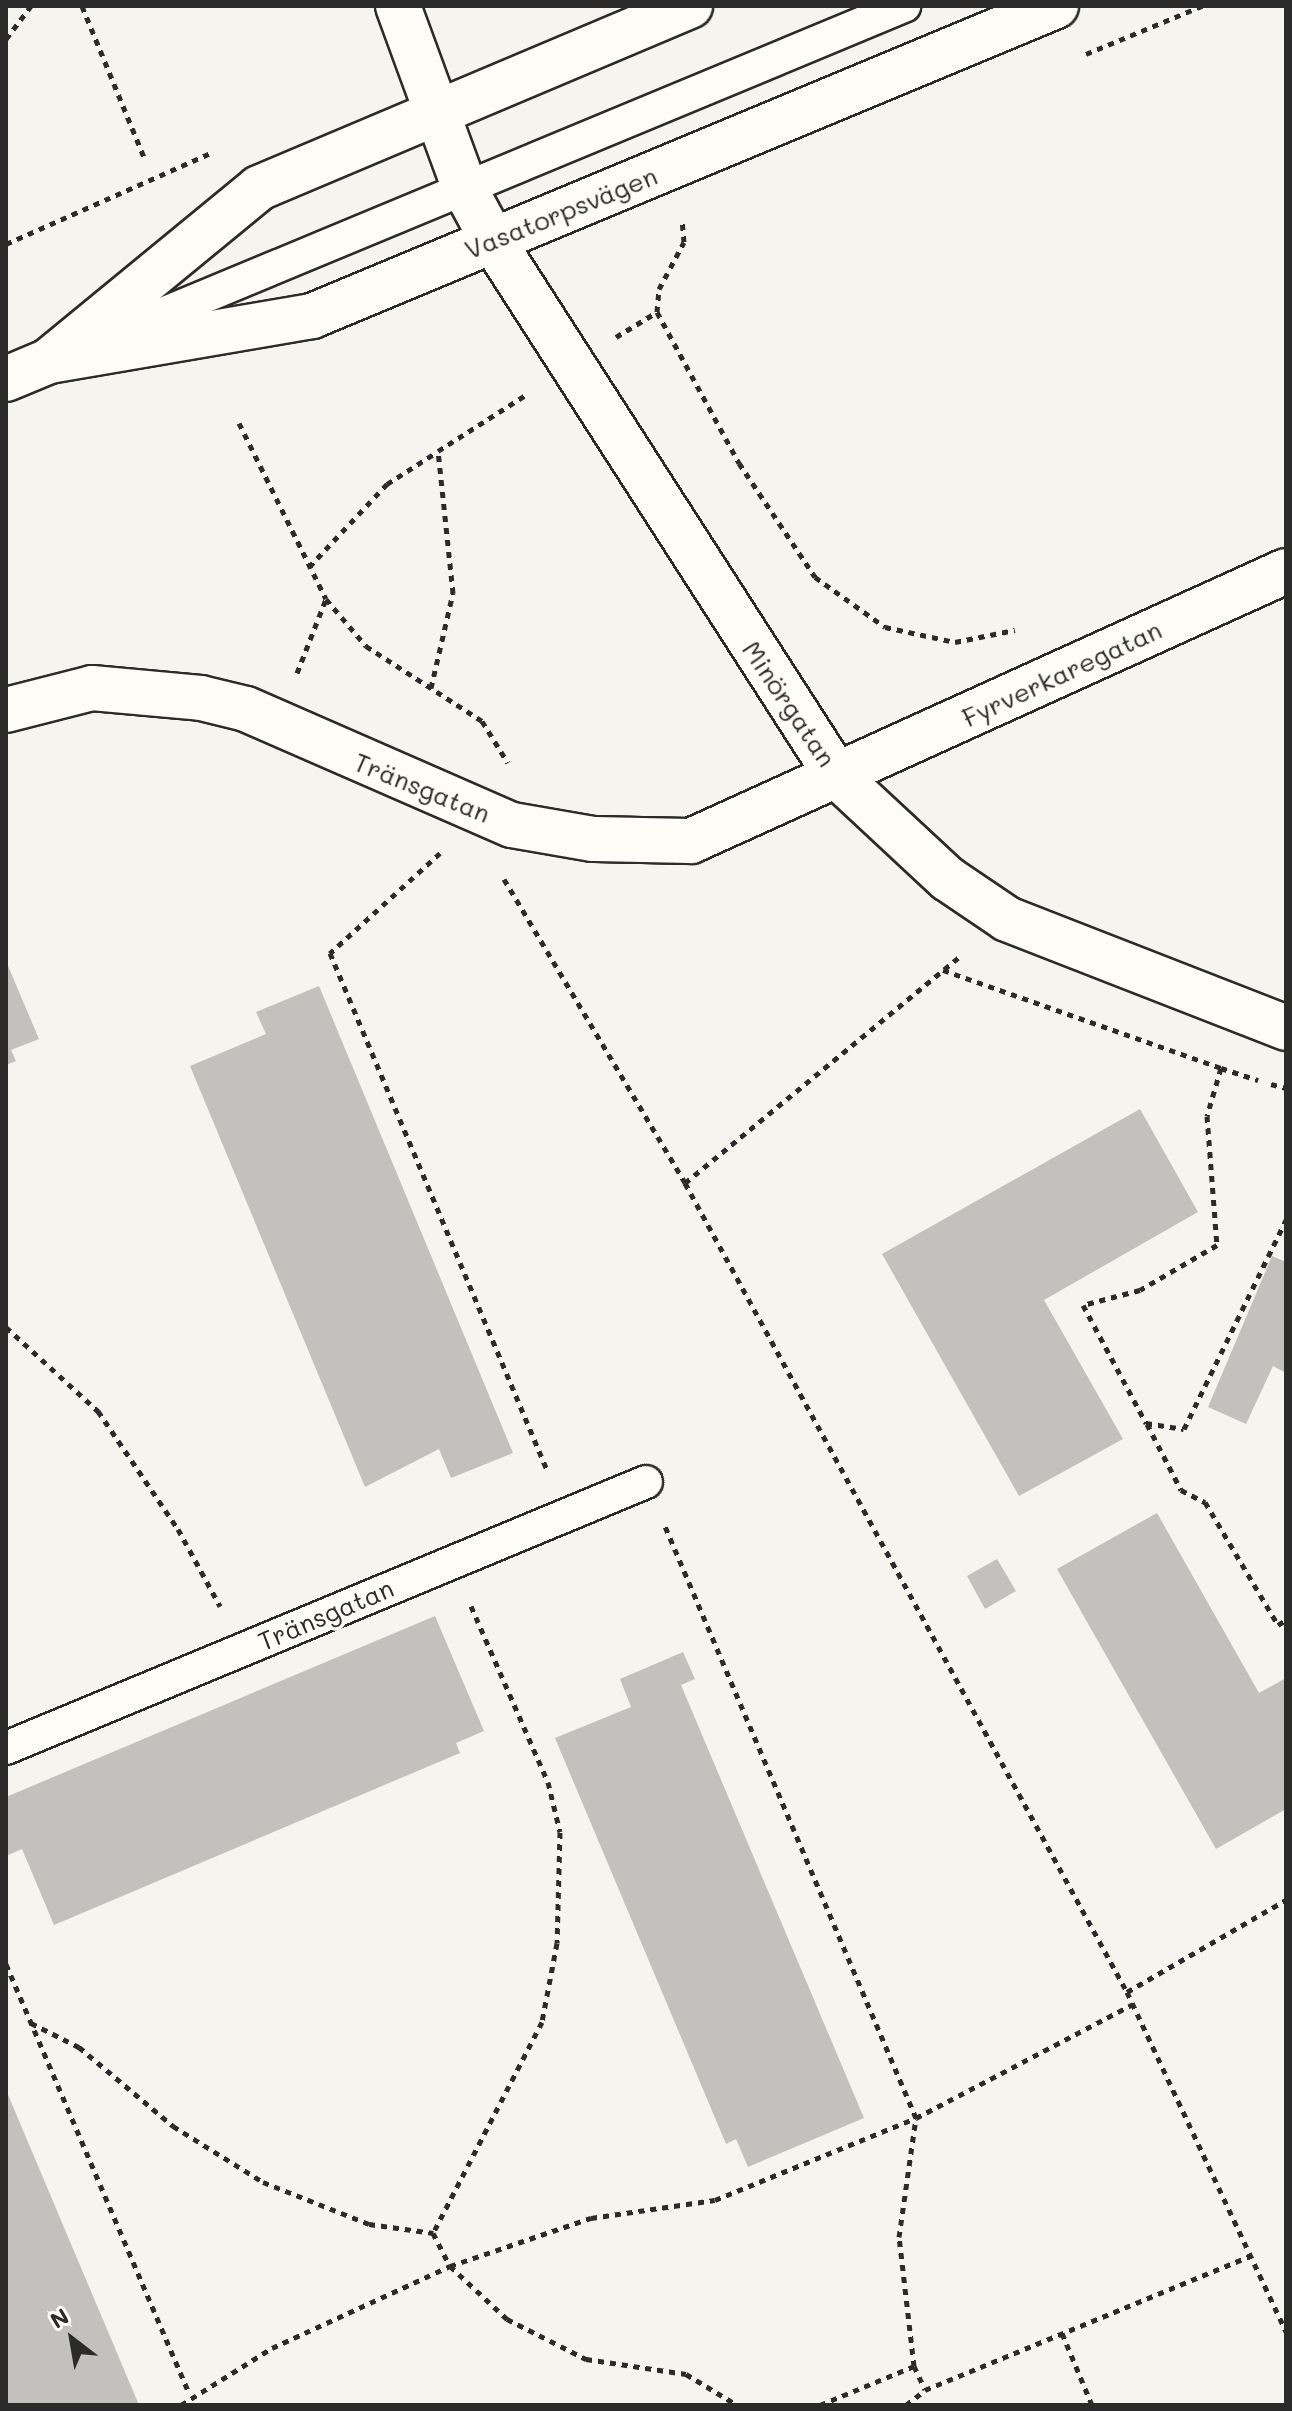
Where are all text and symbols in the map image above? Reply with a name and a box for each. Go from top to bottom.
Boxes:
street label: Vasatorpsvägen [460,160,662,266]
street label: Fyrverkaregatan [957,614,1167,734]
street label: Minörgatan [736,635,842,773]
street label: Tränsgatan [349,747,495,829]
street label: Tränsgatan [254,1572,398,1658]
north arrow [32,2299,112,2379]
text: N [45,2301,74,2335]

